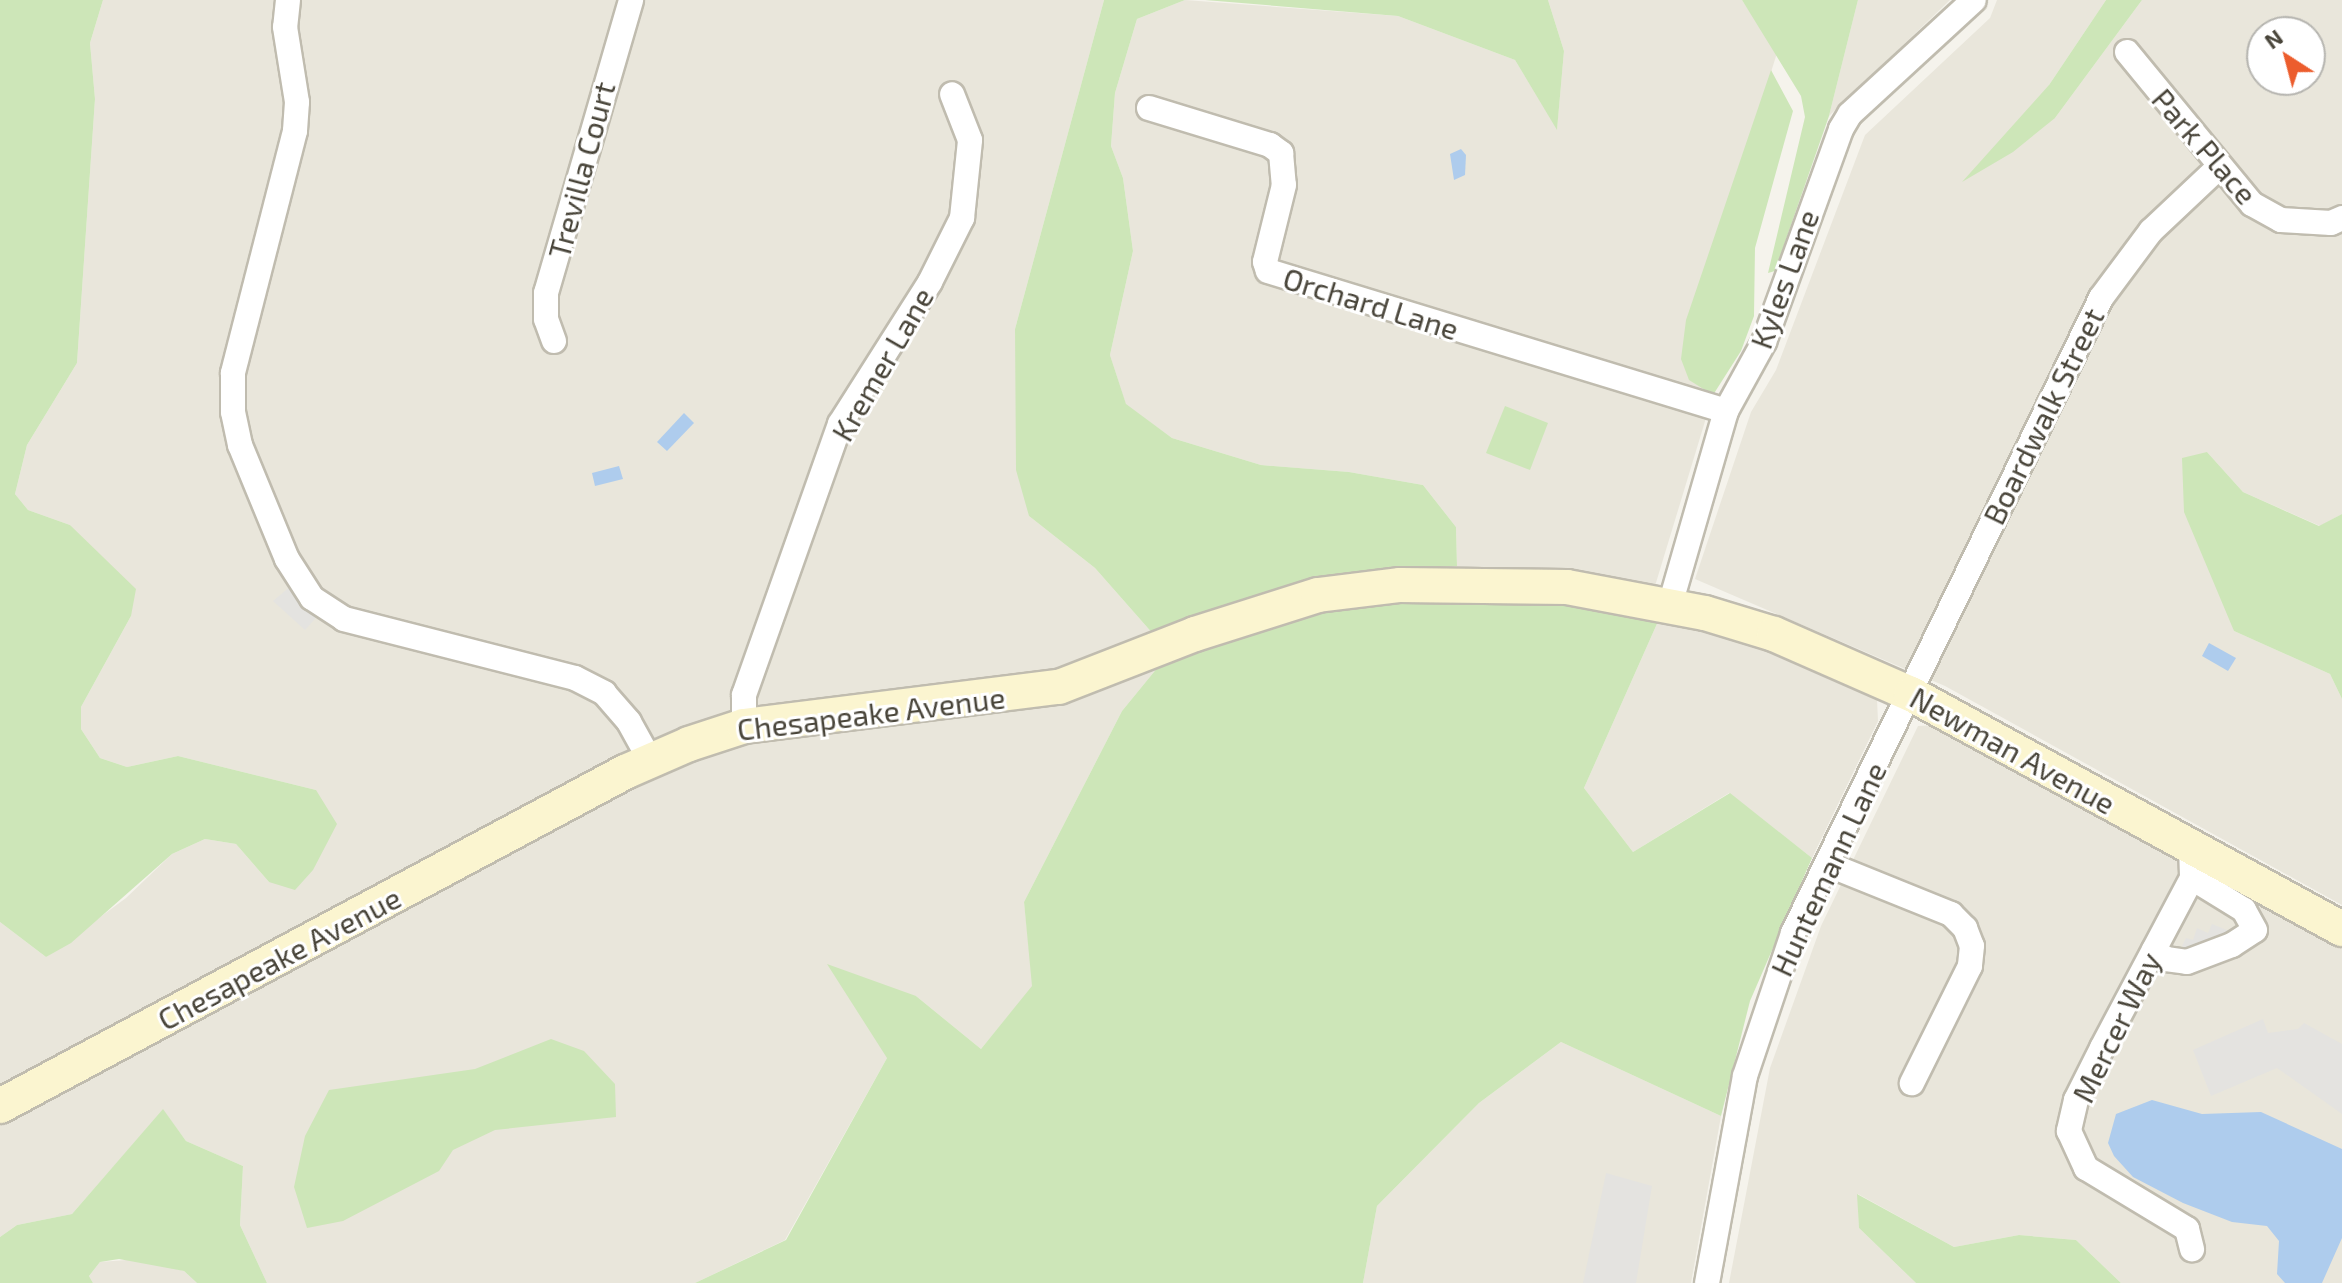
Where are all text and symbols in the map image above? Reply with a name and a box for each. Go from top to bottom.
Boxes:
north arrow [2246,16,2326,96]
text: N [2259,23,2287,53]
street label: Trevilla Court [540,78,622,262]
street label: Park Place [2145,81,2265,211]
street label: Kyles Lane [1742,205,1826,353]
street label: Orchard Lane [1279,259,1463,347]
street label: Kremer Lane [823,281,941,447]
street label: Boardwalk Street [1975,302,2111,530]
street label: Chesapeake Avenue [735,679,1007,747]
street label: Newman Avenue [1904,679,2122,821]
street label: Huntemann Lane [1763,756,1893,982]
street label: Chesapeake Avenue [151,879,407,1037]
street label: Mercer Way [2064,946,2168,1108]

